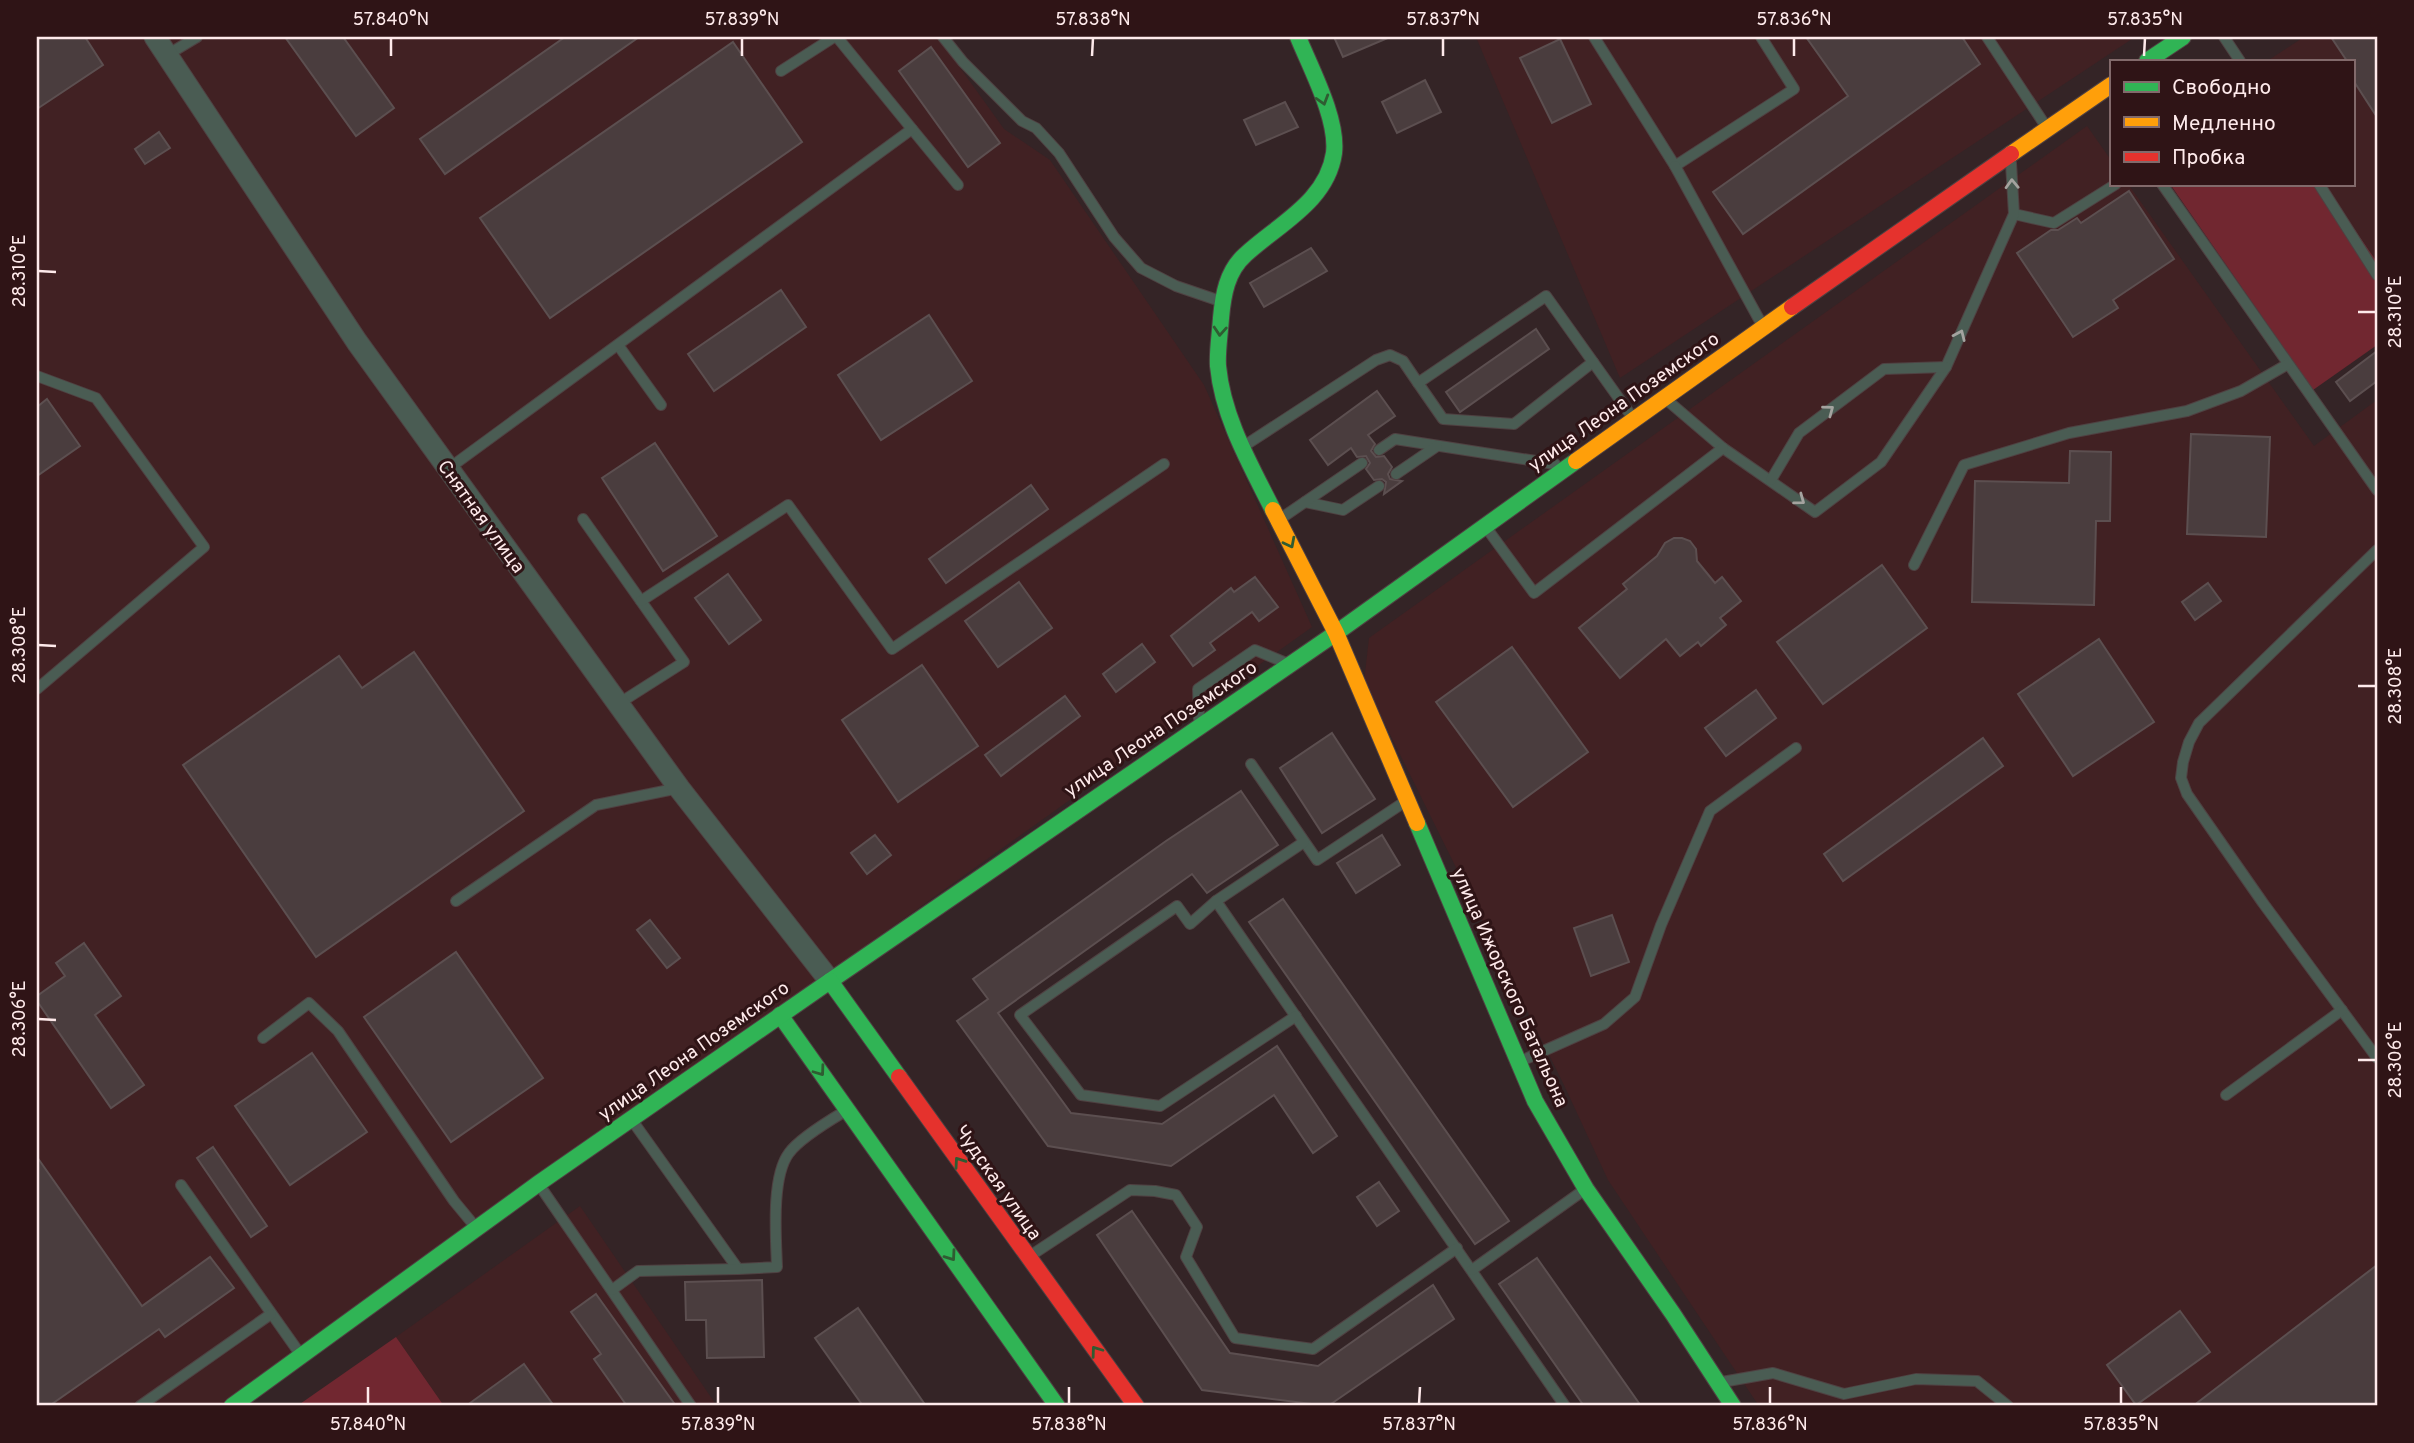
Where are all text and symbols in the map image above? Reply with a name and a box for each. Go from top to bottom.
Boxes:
text: 57.840°N [353,9,429,32]
text: 57.839°N [705,9,779,32]
text: 57.838°N [1055,9,1131,32]
text: 57.837°N [1406,9,1480,32]
text: 57.836°N [1756,9,1832,32]
text: 57.835°N [2107,9,2183,32]
legend [2110,60,2354,186]
text: Свободно [2172,75,2271,102]
one-way arrow [1315,94,1330,106]
text: Медленно [2172,111,2276,138]
text: Пробка [2172,145,2245,172]
one-way arrow [2005,178,2020,189]
text: 28.310°E [9,234,32,308]
text: 28.310°E [2385,275,2408,349]
one-way arrow [1213,326,1228,337]
street label: улица Леона Поземского [1524,327,1724,478]
one-way arrow [1952,330,1966,342]
one-way arrow [1822,406,1834,419]
street label: Снятная улица [431,456,530,579]
one-way arrow [1792,492,1805,505]
one-way arrow [1282,536,1296,549]
text: 28.308°E [9,606,32,684]
text: 28.308°E [2385,647,2408,725]
street label: улица Леона Поземского [1060,656,1262,803]
street label: улица Ижорского Батальона [1445,864,1573,1111]
street label: улица Леона Поземского [594,976,794,1127]
text: 28.306°E [9,980,32,1058]
text: 28.306°E [2385,1021,2408,1099]
one-way arrow [811,1063,824,1076]
street label: Чудская улица [949,1121,1046,1246]
one-way arrow [954,1156,967,1169]
one-way arrow [943,1248,955,1261]
one-way arrow [1092,1346,1104,1359]
text: 57.840°N [330,1414,406,1437]
text: 57.839°N [681,1414,755,1437]
text: 57.838°N [1031,1414,1107,1437]
text: 57.837°N [1382,1414,1456,1437]
text: 57.836°N [1732,1414,1808,1437]
text: 57.835°N [2083,1414,2159,1437]

